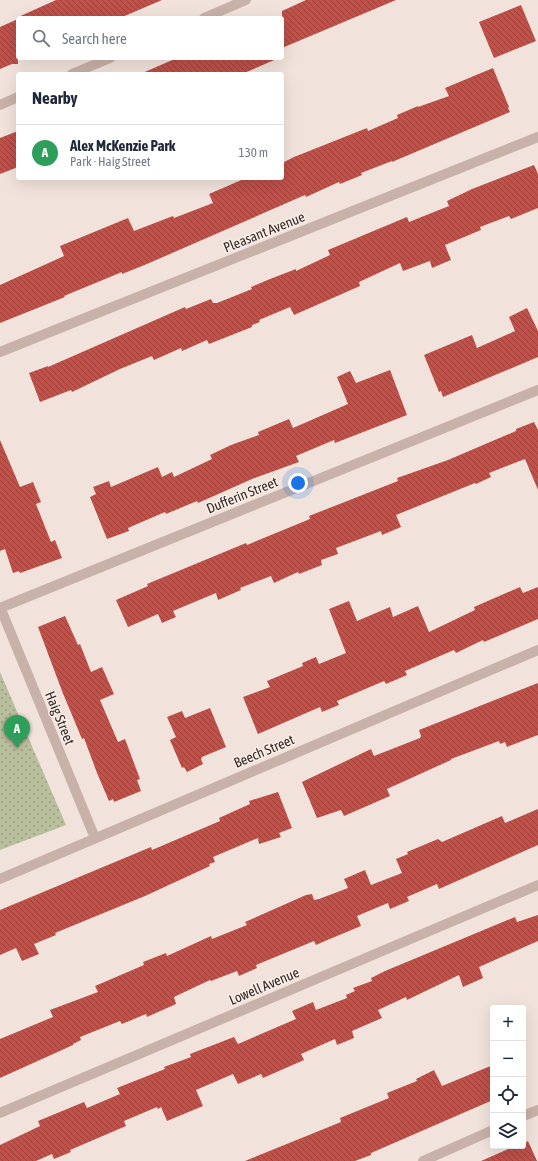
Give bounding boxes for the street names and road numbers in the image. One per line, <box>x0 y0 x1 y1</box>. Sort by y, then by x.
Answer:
street label: Pleasant Avenue <box>221 208 307 256</box>
street label: Dufferin Street <box>204 473 280 517</box>
street label: Haig Street <box>42 689 78 747</box>
street label: Beech Street <box>232 731 296 771</box>
street label: Lowell Avenue <box>227 964 301 1008</box>

